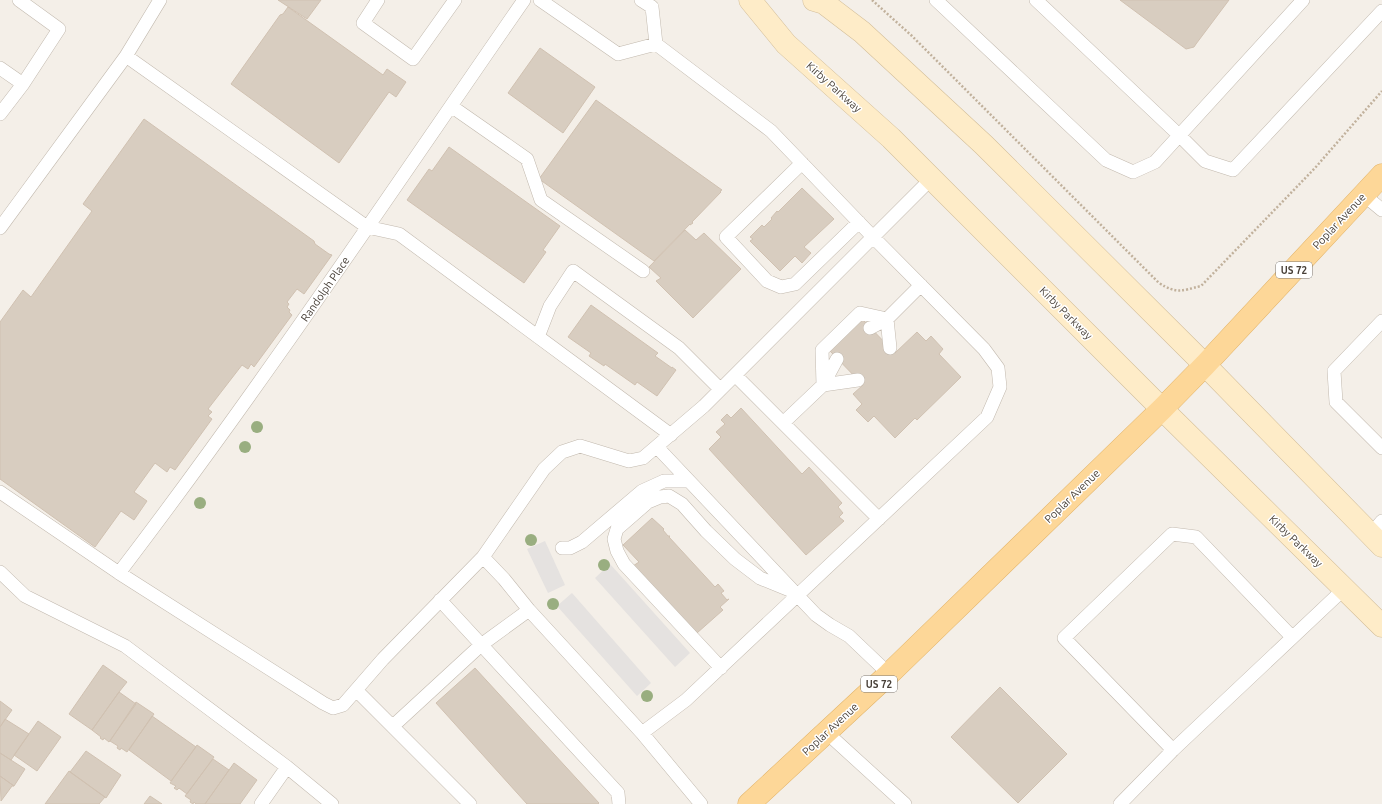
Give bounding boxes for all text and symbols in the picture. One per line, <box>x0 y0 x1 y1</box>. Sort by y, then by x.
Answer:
street label: Kirby Parkway <box>804 59 864 115</box>
street label: Poplar Avenue <box>1310 191 1368 251</box>
street label: Randolph Place <box>298 254 352 324</box>
road number: US 72 <box>1276 262 1312 278</box>
street label: Kirby Parkway <box>1037 284 1095 342</box>
street label: Poplar Avenue <box>1042 467 1102 525</box>
street label: Kirby Parkway <box>1267 513 1326 570</box>
road number: US 72 <box>861 676 897 692</box>
street label: Poplar Avenue <box>800 700 860 758</box>

